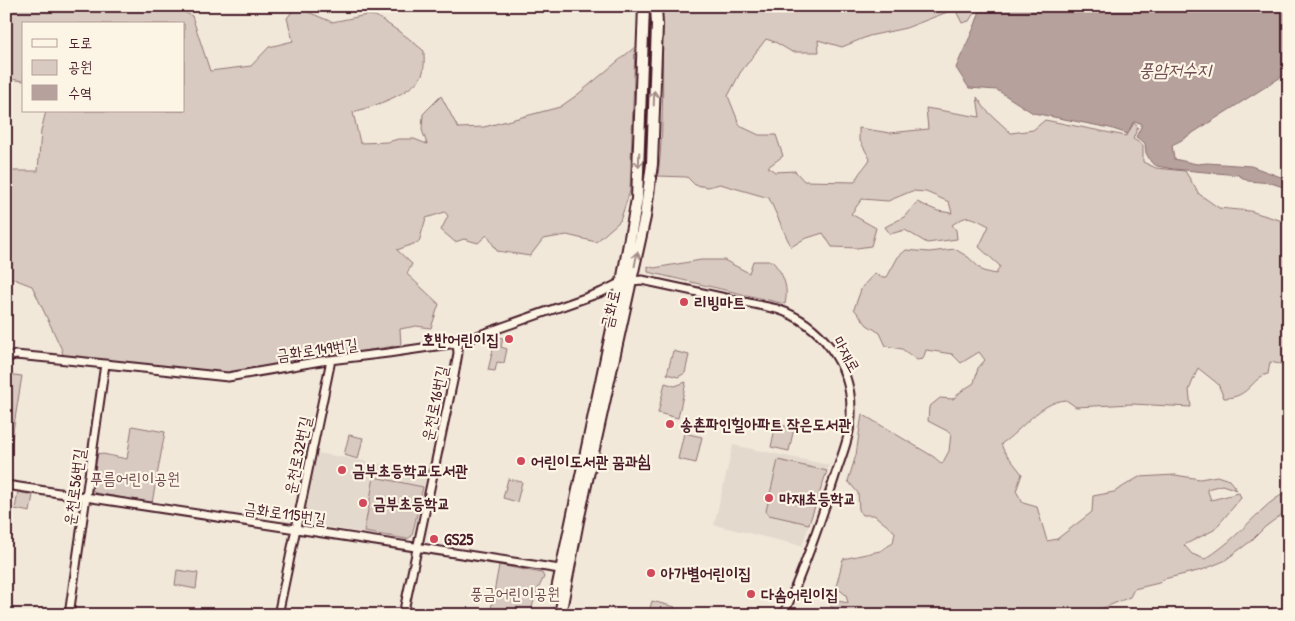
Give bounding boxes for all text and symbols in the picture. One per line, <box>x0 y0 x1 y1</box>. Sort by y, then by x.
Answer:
legend <box>22 22 185 112</box>
text: 도로 <box>68 32 92 53</box>
text: 공원 <box>68 56 92 77</box>
water label: 풍암저수지 <box>1139 57 1214 82</box>
text: 수역 <box>68 82 92 103</box>
one-way arrow <box>649 90 659 106</box>
one-way arrow <box>635 152 644 168</box>
one-way arrow <box>632 252 642 268</box>
street label: 금화로 <box>595 288 625 330</box>
place label: 리빙마트 <box>694 291 746 313</box>
marker: 리빙마트 <box>678 296 690 308</box>
place label: 호반어린이집 <box>422 328 499 350</box>
street label: 금화로149번길 <box>275 332 359 366</box>
street label: 마재로 <box>828 332 866 376</box>
marker: 호반어린이집 <box>503 333 515 345</box>
street label: 운천로16번길 <box>415 363 453 443</box>
place label: 송촌파인힐아파트 작은도서관 <box>680 413 851 435</box>
street label: 운천로32번길 <box>278 414 316 496</box>
marker: 송촌파인힐아파트 작은도서관 <box>664 418 676 430</box>
street label: 운천로56번길 <box>58 447 90 527</box>
place label: 어린이도서관 꿈과쉼 <box>531 450 651 472</box>
marker: 어린이도서관 꿈과쉼 <box>515 455 527 467</box>
place label: 금부초등학교도서관 <box>352 459 468 481</box>
marker: 금부초등학교도서관 <box>336 464 348 476</box>
park label: 푸름어린이공원 <box>90 467 180 489</box>
place label: 마재초등학교 <box>779 487 856 509</box>
place label: 금부초등학교 <box>373 492 450 514</box>
marker: 마재초등학교 <box>763 492 775 504</box>
street label: 금화로115번길 <box>242 496 328 530</box>
marker: 금부초등학교 <box>357 497 369 509</box>
place label: GS25 <box>444 528 474 550</box>
marker: GS25 <box>428 533 440 545</box>
place label: 아가별어린이집 <box>660 562 751 584</box>
marker: 아가별어린이집 <box>645 567 657 579</box>
park label: 풍금어린이공원 <box>470 582 560 604</box>
place label: 다솜어린이집 <box>761 583 838 605</box>
marker: 다솜어린이집 <box>745 588 757 600</box>

